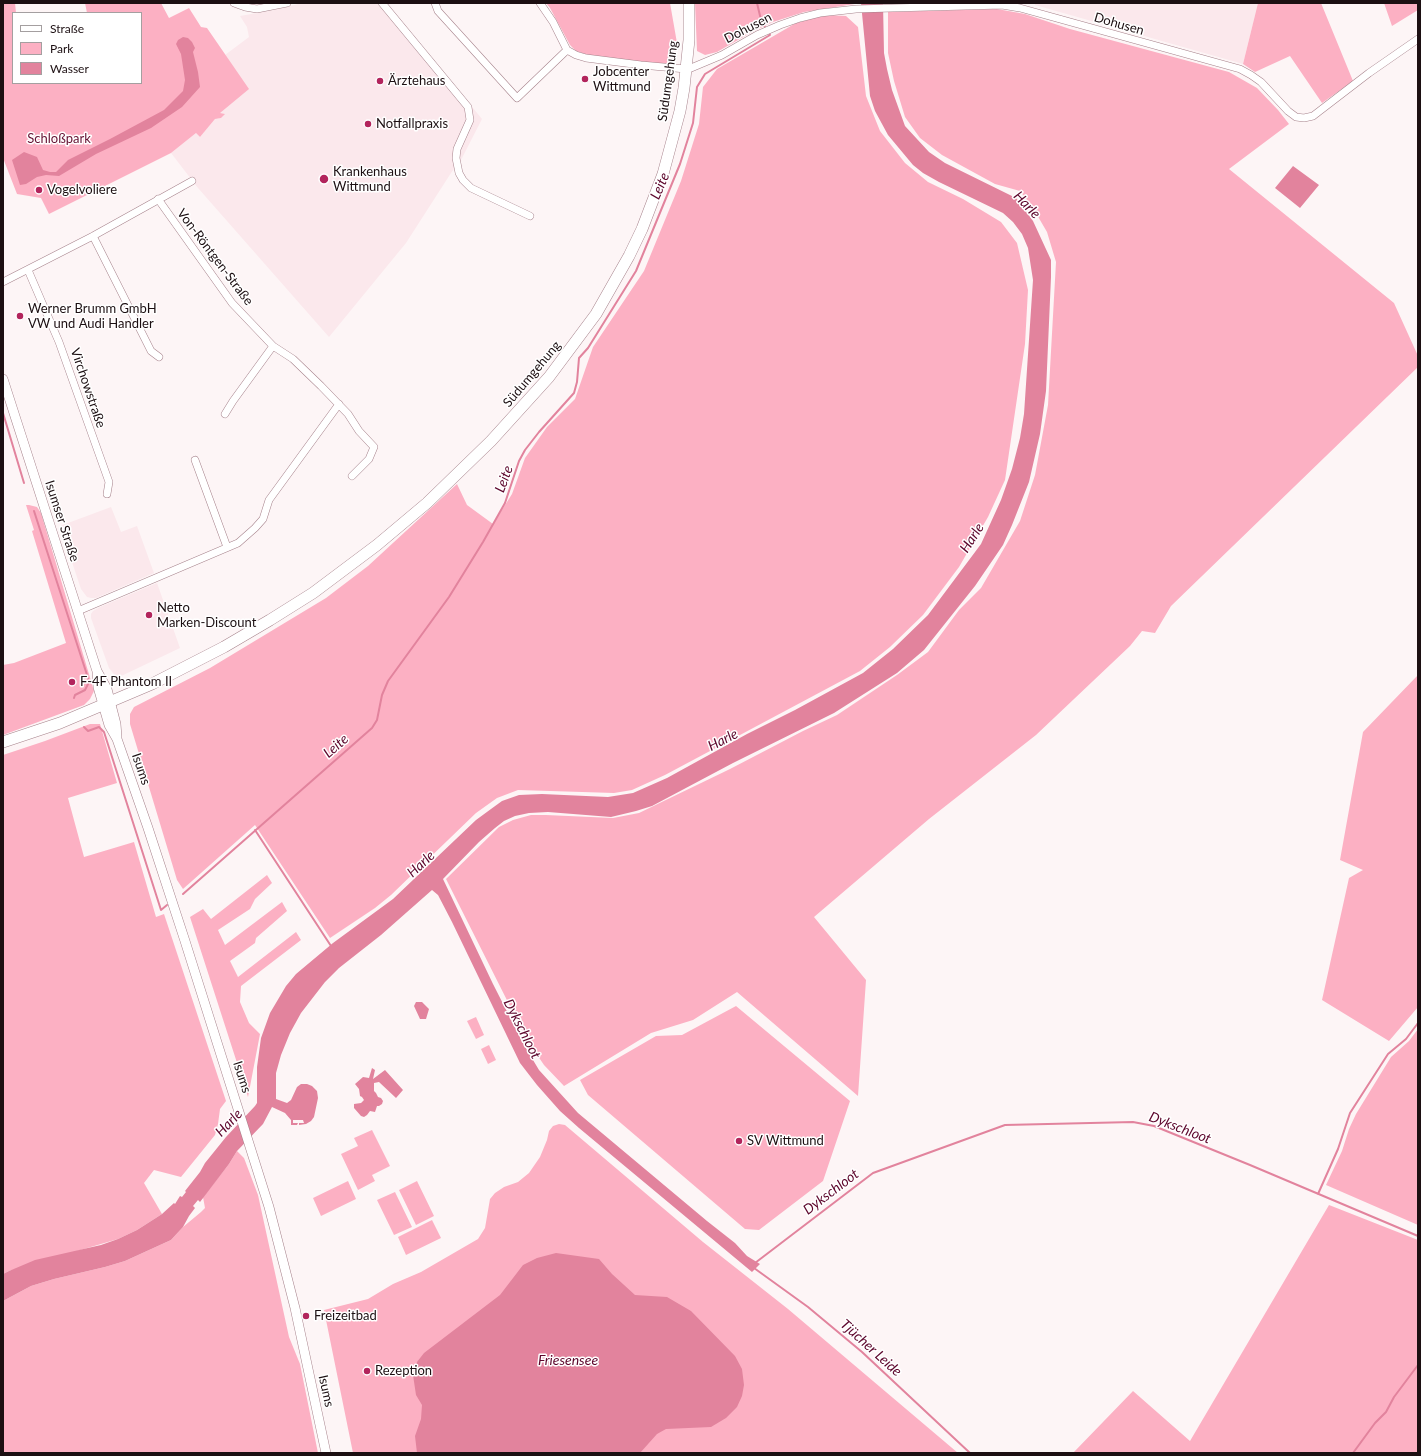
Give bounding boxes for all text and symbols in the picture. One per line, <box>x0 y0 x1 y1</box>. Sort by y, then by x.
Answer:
street label: Dohusen <box>722 9 774 47</box>
street label: Dohusen <box>1092 9 1146 39</box>
legend <box>12 12 142 84</box>
text: Straße <box>50 21 84 36</box>
street label: Südumgehung <box>655 40 681 122</box>
text: Park <box>50 41 73 56</box>
text: Wasser <box>50 61 89 76</box>
place label: Jobcenter Wittmund <box>593 64 651 95</box>
place label: Ärztehaus <box>388 73 445 89</box>
marker: Jobcenter Wittmund <box>580 74 590 84</box>
marker: Ärztehaus <box>375 76 385 86</box>
place label: Notfallpraxis <box>376 116 448 132</box>
marker: Notfallpraxis <box>363 119 373 129</box>
park label: Schloßpark <box>27 131 91 147</box>
place label: Krankenhaus Wittmund <box>333 164 407 195</box>
water label: Leite <box>647 170 673 202</box>
marker: Krankenhaus Wittmund <box>318 173 330 185</box>
place label: Vogelvoliere <box>47 182 117 198</box>
marker: Vogelvoliere <box>34 185 44 195</box>
water label: Harle <box>1010 188 1044 222</box>
street label: Von-Röntgen-Straße <box>174 206 256 308</box>
place label: Werner Brumm GmbH VW und Audi Handler <box>28 301 157 332</box>
marker: Werner Brumm GmbH VW und Audi Handler <box>15 311 25 321</box>
street label: Südumgehung <box>500 338 564 410</box>
street label: Virchowstraße <box>67 346 109 430</box>
water label: Leite <box>491 463 517 495</box>
street label: Isumser Straße <box>42 478 82 564</box>
water label: Harle <box>956 520 988 556</box>
place label: Netto Marken-Discount <box>157 600 256 631</box>
marker: Netto Marken-Discount <box>144 610 154 620</box>
place label: F-4F Phantom II <box>80 674 172 690</box>
marker: F-4F Phantom II <box>67 677 77 687</box>
water label: Harle <box>705 725 741 755</box>
water label: Leite <box>320 731 352 761</box>
street label: Isums <box>128 751 154 787</box>
water label: Harle <box>404 847 438 881</box>
water label: Dykschloot <box>500 996 544 1062</box>
street label: Isums <box>230 1059 254 1095</box>
water label: Harle <box>212 1106 246 1140</box>
water label: Dykschloot <box>1147 1108 1213 1148</box>
place label: SV Wittmund <box>747 1133 824 1149</box>
marker: SV Wittmund <box>734 1136 744 1146</box>
water label: Dykschloot <box>800 1166 862 1218</box>
place label: Freizeitbad <box>314 1308 377 1324</box>
marker: Freizeitbad <box>301 1311 311 1321</box>
water label: Tjücher Leide <box>837 1316 905 1380</box>
water label: Friesensee <box>538 1352 598 1368</box>
place label: Rezeption <box>375 1363 432 1379</box>
marker: Rezeption <box>362 1366 372 1376</box>
street label: Isums <box>315 1373 337 1409</box>

